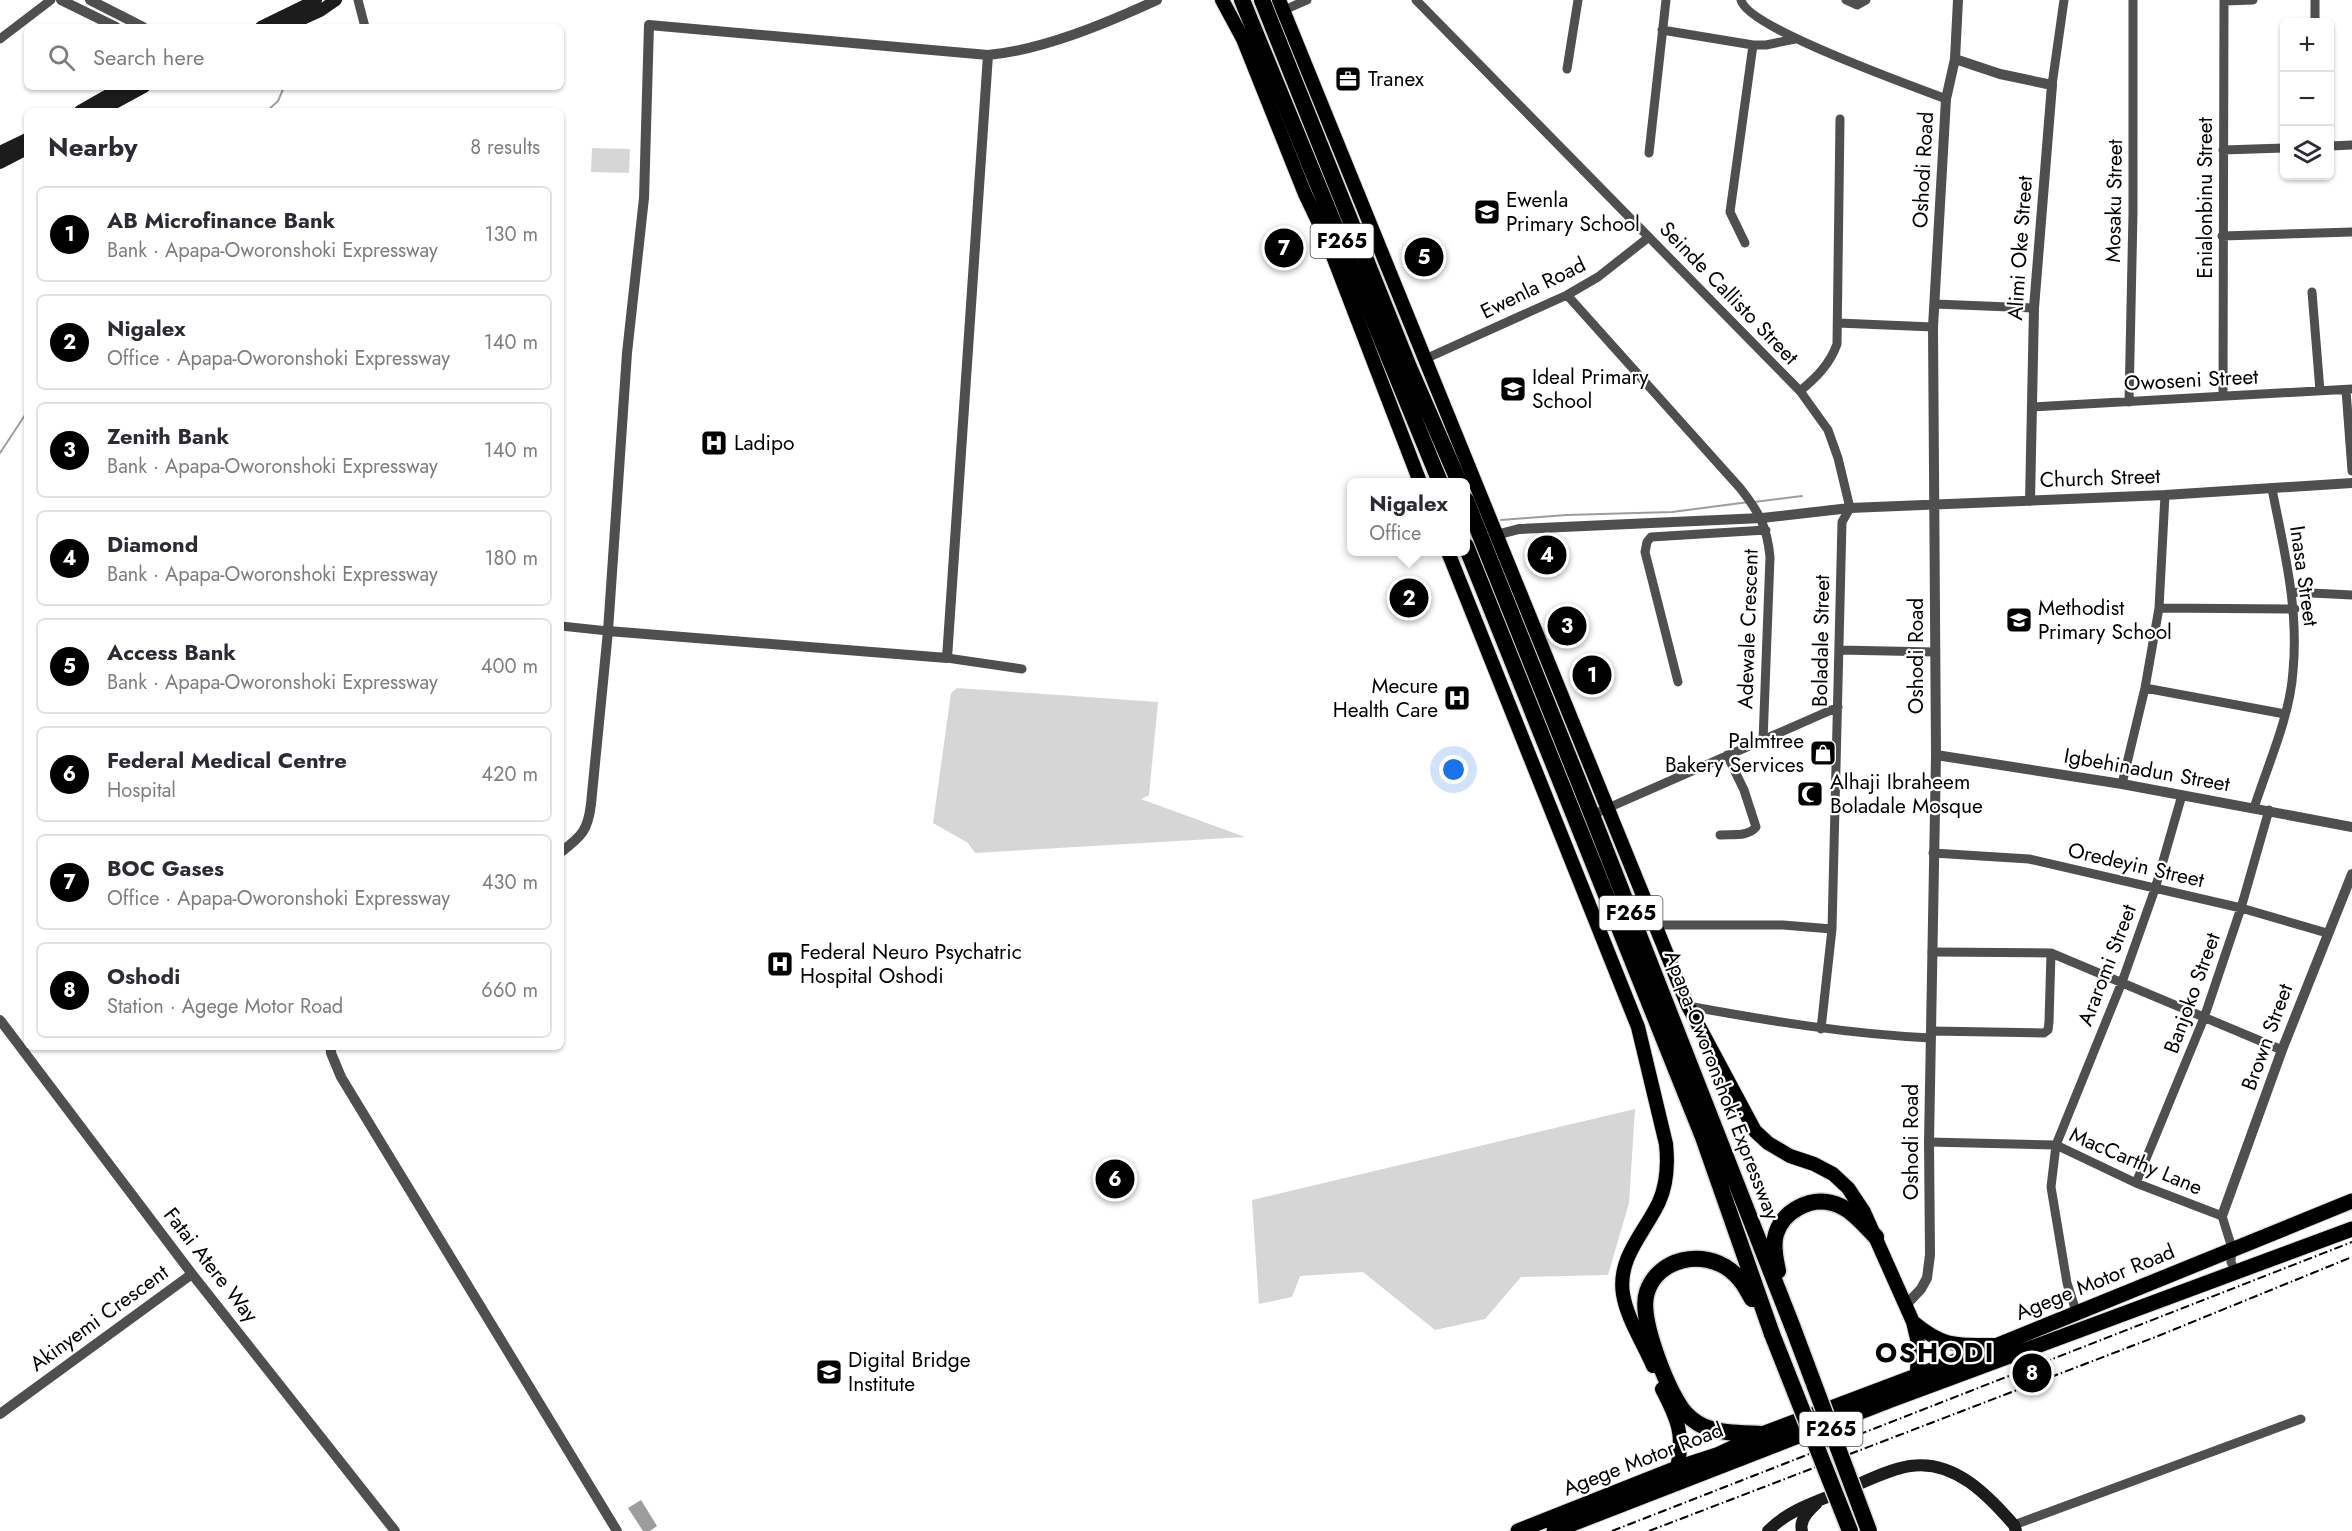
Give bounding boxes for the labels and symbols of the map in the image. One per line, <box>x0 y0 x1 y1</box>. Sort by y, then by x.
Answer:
office icon: Tranex <box>1333 64 1363 94</box>
place label: Tranex <box>1368 64 1424 94</box>
street label: Oshodi Road <box>1905 111 1941 229</box>
street label: Enialonbinu Street <box>2190 117 2220 279</box>
street label: Mosaku Street <box>2098 139 2130 263</box>
street label: Alimi Oke Street <box>2000 175 2040 321</box>
place label: Ewenla Primary School <box>1506 185 1640 239</box>
school or university icon: Ewenla Primary School <box>1472 197 1502 227</box>
street label: Seinde Callisto Street <box>1653 215 1805 371</box>
road number: F265 <box>1310 224 1374 258</box>
pin: 7 <box>1264 226 1304 270</box>
pin: 5 <box>1404 234 1444 280</box>
street label: Ewenla Road <box>1475 250 1591 326</box>
place label: Ideal Primary School <box>1532 362 1649 416</box>
street label: Owoseni Street <box>2123 362 2259 398</box>
school or university icon: Ideal Primary School <box>1498 374 1528 404</box>
hospital icon: Ladipo <box>699 428 729 458</box>
place label: Ladipo <box>734 428 794 458</box>
street label: Church Street <box>2039 461 2161 495</box>
street label: Inasa Street <box>2282 524 2326 628</box>
pin: 4 <box>1528 532 1566 578</box>
street label: Adewale Crescent <box>1730 548 1766 710</box>
street label: Boladale Street <box>1805 575 1837 707</box>
pin: 2 <box>1390 576 1428 620</box>
place label: Methodist Primary School <box>2038 593 2172 647</box>
street label: Oshodi Road <box>1901 598 1931 714</box>
pin: 3 <box>1548 604 1586 648</box>
school or university icon: Methodist Primary School <box>2004 605 2034 635</box>
pin: 1 <box>1572 652 1612 698</box>
place label: Mecure Health Care <box>1333 671 1438 725</box>
hospital icon: Mecure Health Care <box>1442 683 1472 713</box>
place label: Palmtree Bakery Services <box>1665 726 1804 780</box>
shop icon: Palmtree Bakery Services <box>1808 738 1838 768</box>
street label: Igbehinadun Street <box>2062 741 2232 799</box>
your location <box>1439 755 1468 784</box>
place label: Alhaji Ibraheem Boladale Mosque <box>1830 767 1983 821</box>
mosque icon: Alhaji Ibraheem Boladale Mosque <box>1795 779 1825 809</box>
street label: Oredeyin Street <box>2065 835 2207 895</box>
road number: F265 <box>1600 896 1662 930</box>
street label: Araromi Street <box>2070 900 2144 1030</box>
street label: Banjoko Street <box>2156 929 2228 1057</box>
place label: Federal Neuro Psychatric Hospital Oshodi <box>800 937 1022 991</box>
street label: Apapa-Oworonshoki Expressway <box>1657 946 1788 1225</box>
hospital icon: Federal Neuro Psychatric Hospital Oshodi <box>765 949 795 979</box>
street label: Brown Street <box>2234 979 2300 1095</box>
street label: Oshodi Road <box>1896 1084 1926 1200</box>
street label: MacCarthy Lane <box>2065 1120 2207 1203</box>
pin: 6 <box>1096 1156 1134 1202</box>
street label: Fatai Atere Way <box>157 1201 266 1329</box>
street label: Agege Motor Road <box>2011 1236 2179 1328</box>
street label: Akinyemi Crescent <box>24 1257 174 1379</box>
district label: OSHODI <box>1875 1333 1995 1372</box>
place label: Digital Bridge Institute <box>848 1345 971 1399</box>
pin: 8 <box>2012 1350 2052 1396</box>
school or university icon: Digital Bridge Institute <box>814 1357 844 1387</box>
road number: F265 <box>1800 1412 1862 1446</box>
street label: Agege Motor Road <box>1558 1415 1728 1503</box>

